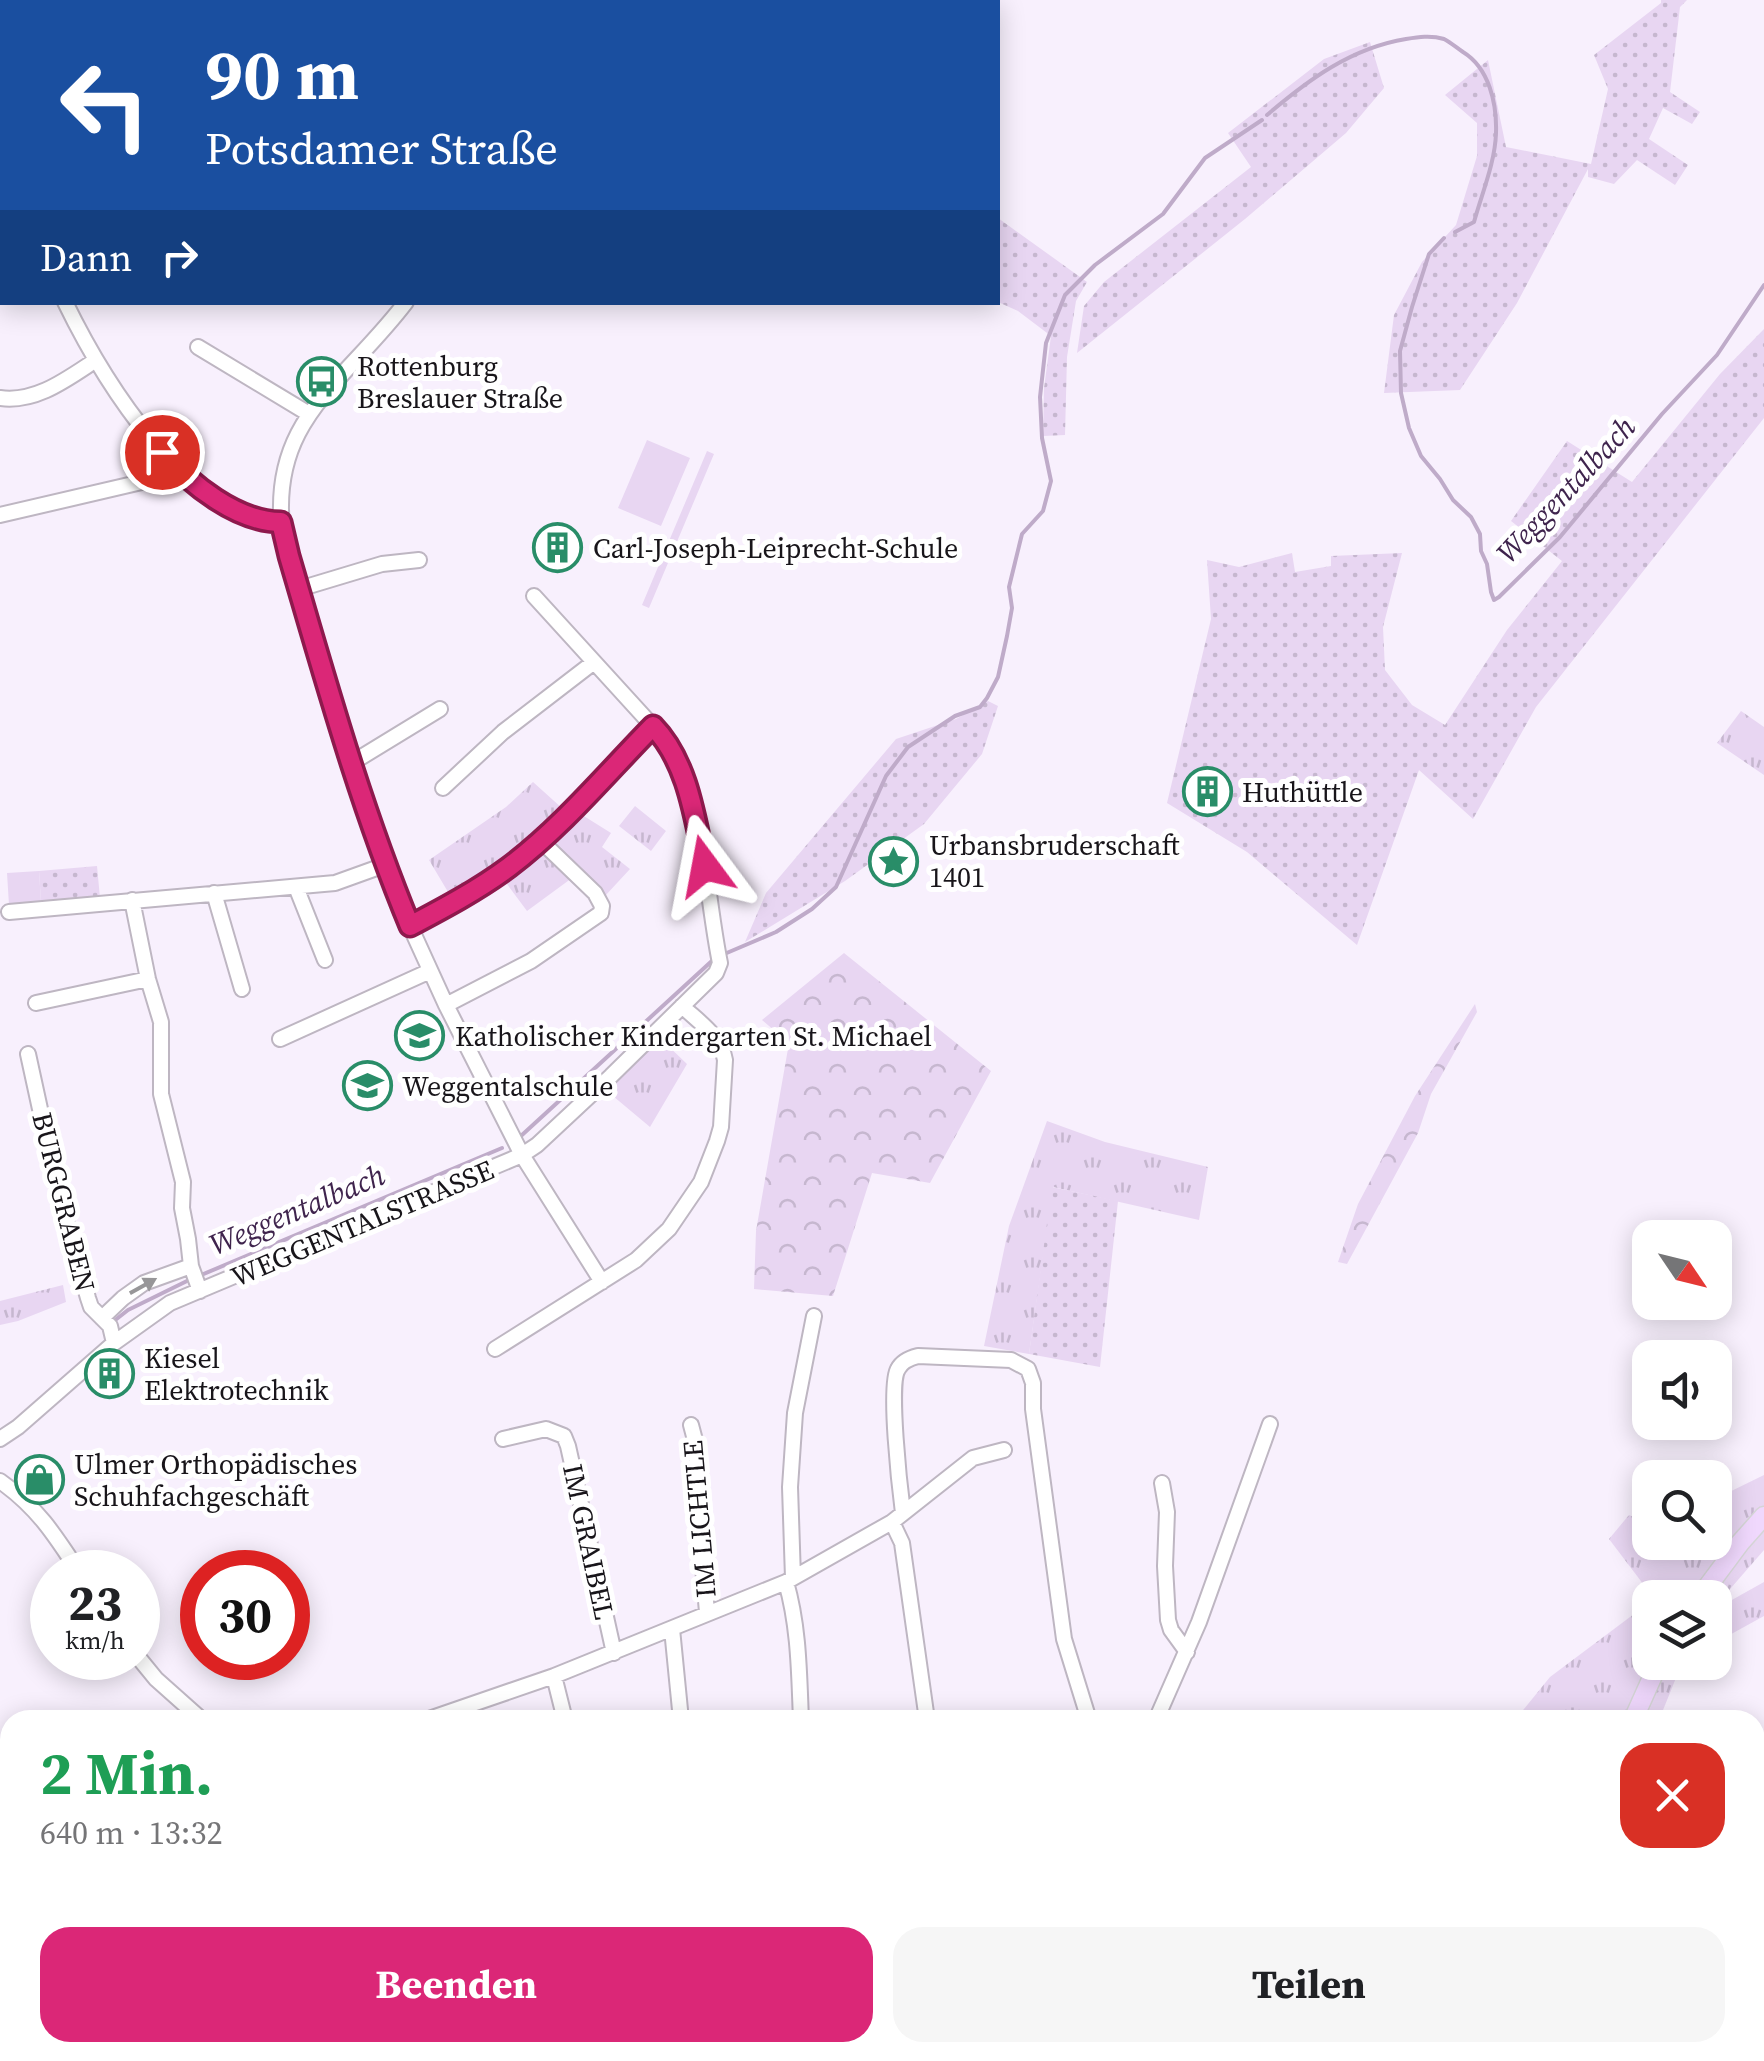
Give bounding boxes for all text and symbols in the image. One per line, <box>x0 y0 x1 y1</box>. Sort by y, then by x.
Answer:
text: 90 m <box>205 26 359 122</box>
icon: left <box>40 40 170 170</box>
text: Potsdamer Straße <box>205 117 558 179</box>
icon: right <box>152 230 207 285</box>
text: Dann <box>40 232 132 284</box>
place label: Rottenburg Breslauer Straße <box>357 347 563 417</box>
bus stop icon: Rottenburg Breslauer Straße <box>296 356 348 408</box>
water label: Weggentalbach <box>1487 407 1644 572</box>
pin <box>120 410 205 495</box>
icon: arrive <box>135 425 190 480</box>
building icon: Carl-Joseph-Leiprecht-Schule <box>532 522 584 574</box>
place label: Carl-Joseph-Leiprecht-Schule <box>593 529 958 567</box>
building icon: Huthüttle <box>1181 766 1233 818</box>
place label: Huthüttle <box>1242 773 1363 811</box>
position arrow <box>653 814 757 918</box>
place label: Urbansbruderschaft 1401 <box>929 826 1180 896</box>
place icon: Urbansbruderschaft 1401 <box>868 835 920 887</box>
school or university icon: Katholischer Kindergarten St. Michael <box>394 1010 446 1062</box>
place label: Katholischer Kindergarten St. Michael <box>455 1017 932 1055</box>
school or university icon: Weggentalschule <box>341 1060 393 1112</box>
place label: Weggentalschule <box>402 1067 614 1105</box>
street label: BURGGRABEN <box>23 1108 105 1296</box>
street label: WEGGENTALSTRASSE <box>225 1150 499 1296</box>
water label: Weggentalbach <box>203 1154 391 1265</box>
north arrow <box>1632 1220 1732 1320</box>
map controls <box>1632 1220 1732 1680</box>
one-way arrow <box>129 1278 157 1296</box>
place label: Kiesel Elektrotechnik <box>144 1339 329 1409</box>
button: sound <box>1632 1340 1732 1440</box>
building icon: Kiesel Elektrotechnik <box>83 1348 135 1400</box>
street label: IM LICHTLE <box>673 1439 725 1599</box>
place label: Ulmer Orthopädisches Schuhfachgeschäft <box>74 1445 357 1515</box>
shop icon: Ulmer Orthopädisches Schuhfachgeschäft <box>13 1454 65 1506</box>
street label: IM GRAIBEL <box>554 1460 624 1624</box>
button: search <box>1632 1460 1732 1560</box>
speed limit sign: 30 <box>180 1550 310 1680</box>
text: 23 <box>68 1568 122 1637</box>
button: layers <box>1632 1580 1732 1680</box>
text: km/h <box>65 1623 125 1657</box>
text: 2 Min. <box>40 1732 213 1814</box>
button: close <box>1620 1743 1725 1848</box>
text: 640 m · 13:32 <box>40 1811 222 1855</box>
button: Beenden <box>40 1927 873 2042</box>
button: Teilen <box>893 1927 1725 2042</box>

